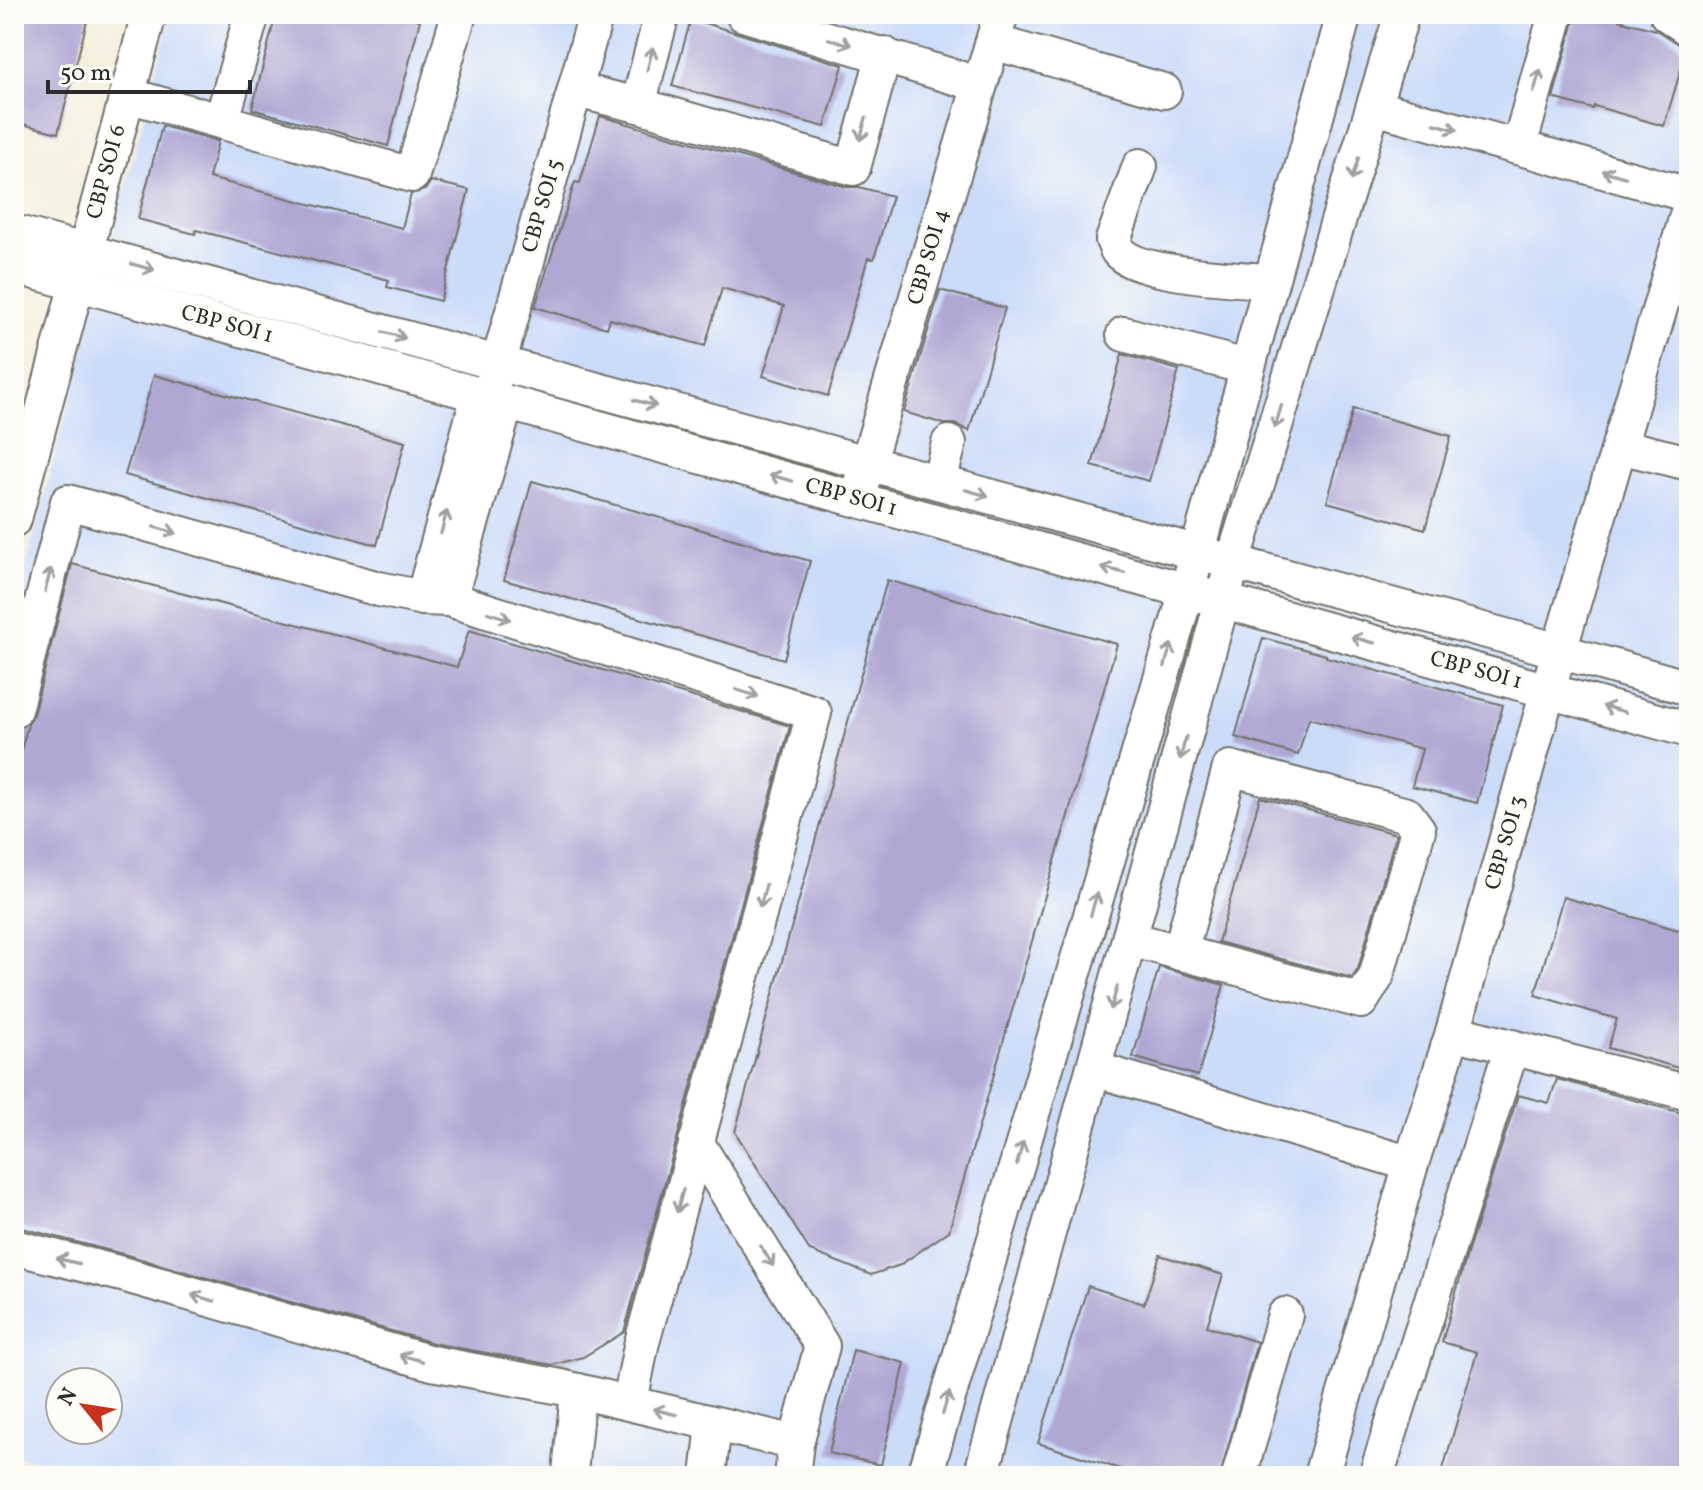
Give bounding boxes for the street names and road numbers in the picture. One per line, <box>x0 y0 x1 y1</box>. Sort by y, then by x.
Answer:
street label: CBP SOI 6 <box>79 121 135 223</box>
street label: CBP SOI 5 <box>515 155 571 257</box>
street label: CBP SOI 4 <box>900 205 958 309</box>
street label: CBP SOI 1 <box>177 298 277 352</box>
street label: CBP SOI 1 <box>801 471 901 525</box>
street label: CBP SOI 1 <box>1426 644 1526 698</box>
street label: CBP SOI 3 <box>1478 792 1534 894</box>

